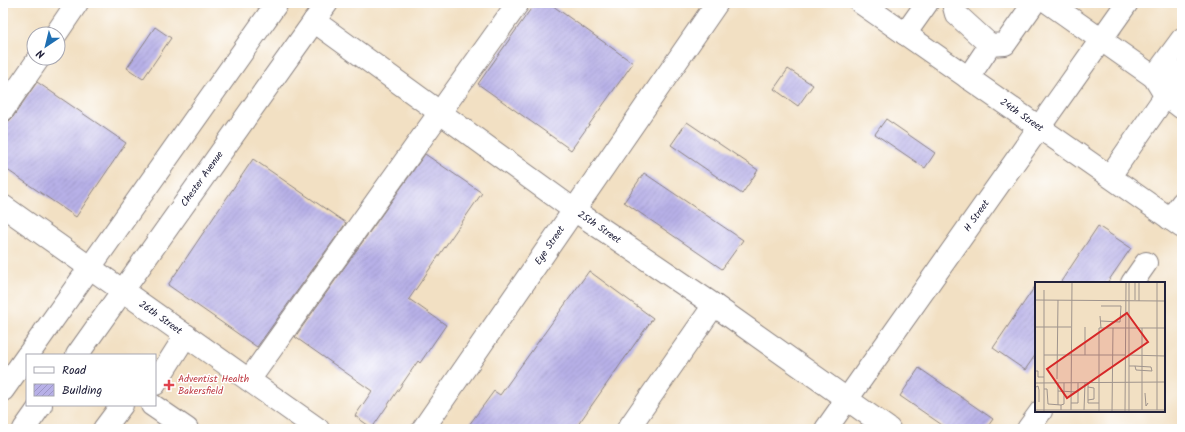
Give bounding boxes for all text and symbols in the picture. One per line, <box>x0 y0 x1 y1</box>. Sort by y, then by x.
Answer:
north arrow <box>26 26 66 66</box>
text: N <box>33 44 49 63</box>
street label: 24th Street <box>997 94 1047 136</box>
street label: Chester Avenue <box>177 147 228 210</box>
street label: H Street <box>960 196 994 235</box>
street label: 25th Street <box>574 207 625 248</box>
street label: Eye Street <box>530 223 569 268</box>
inset map <box>1035 282 1165 412</box>
street label: 26th Street <box>135 297 186 339</box>
legend <box>26 354 156 406</box>
text: Road <box>62 361 87 380</box>
place label: Adventist Health Bakersfield <box>178 371 249 399</box>
marker: Adventist Health Bakersfield <box>163 379 175 391</box>
text: Building <box>62 381 102 400</box>

